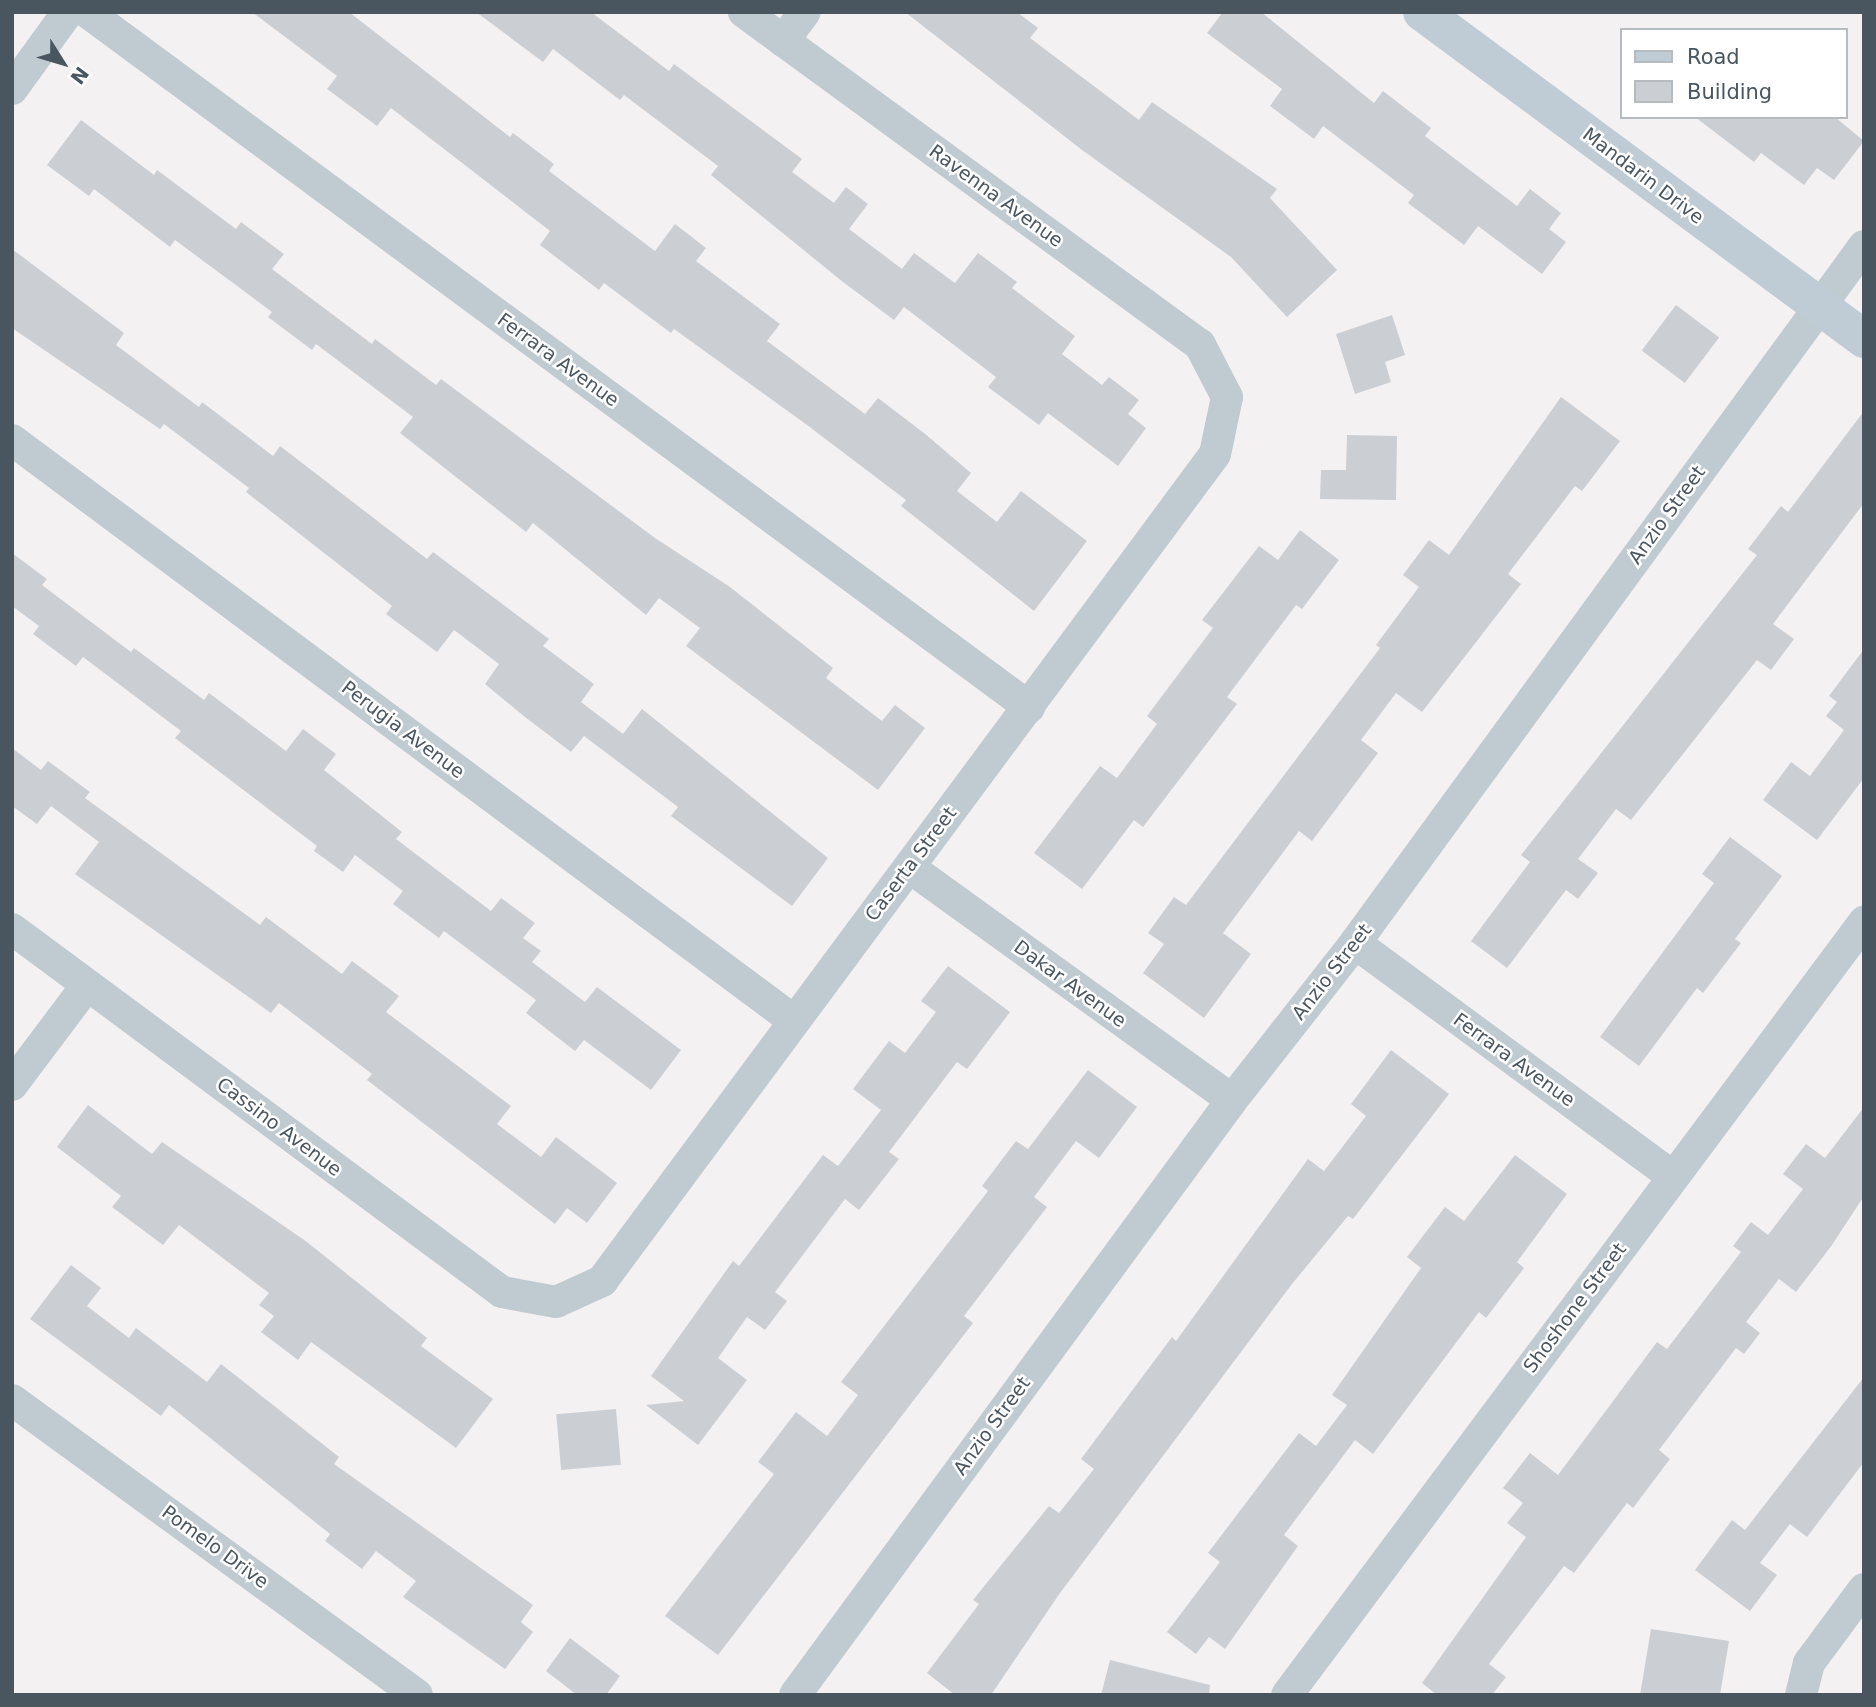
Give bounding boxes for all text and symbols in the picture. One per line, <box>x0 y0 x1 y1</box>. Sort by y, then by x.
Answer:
north arrow <box>28 28 98 98</box>
legend <box>1620 28 1848 119</box>
text: Road <box>1687 45 1740 69</box>
text: N <box>66 63 93 89</box>
text: Building <box>1687 80 1772 104</box>
street label: Mandarin Drive <box>1578 123 1708 229</box>
street label: Ravenna Avenue <box>925 140 1067 252</box>
street label: Ferrara Avenue <box>493 308 623 412</box>
street label: Anzio Street <box>1624 462 1710 568</box>
street label: Perugia Avenue <box>337 676 469 784</box>
street label: Caserta Street <box>861 802 961 926</box>
street label: Anzio Street <box>1287 919 1377 1025</box>
street label: Dakar Avenue <box>1009 936 1131 1032</box>
street label: Ferrara Avenue <box>1449 1008 1579 1112</box>
street label: Cassino Avenue <box>212 1073 346 1181</box>
street label: Shoshone Street <box>1519 1239 1631 1377</box>
street label: Anzio Street <box>949 1373 1035 1479</box>
street label: Pomelo Drive <box>157 1501 273 1593</box>

